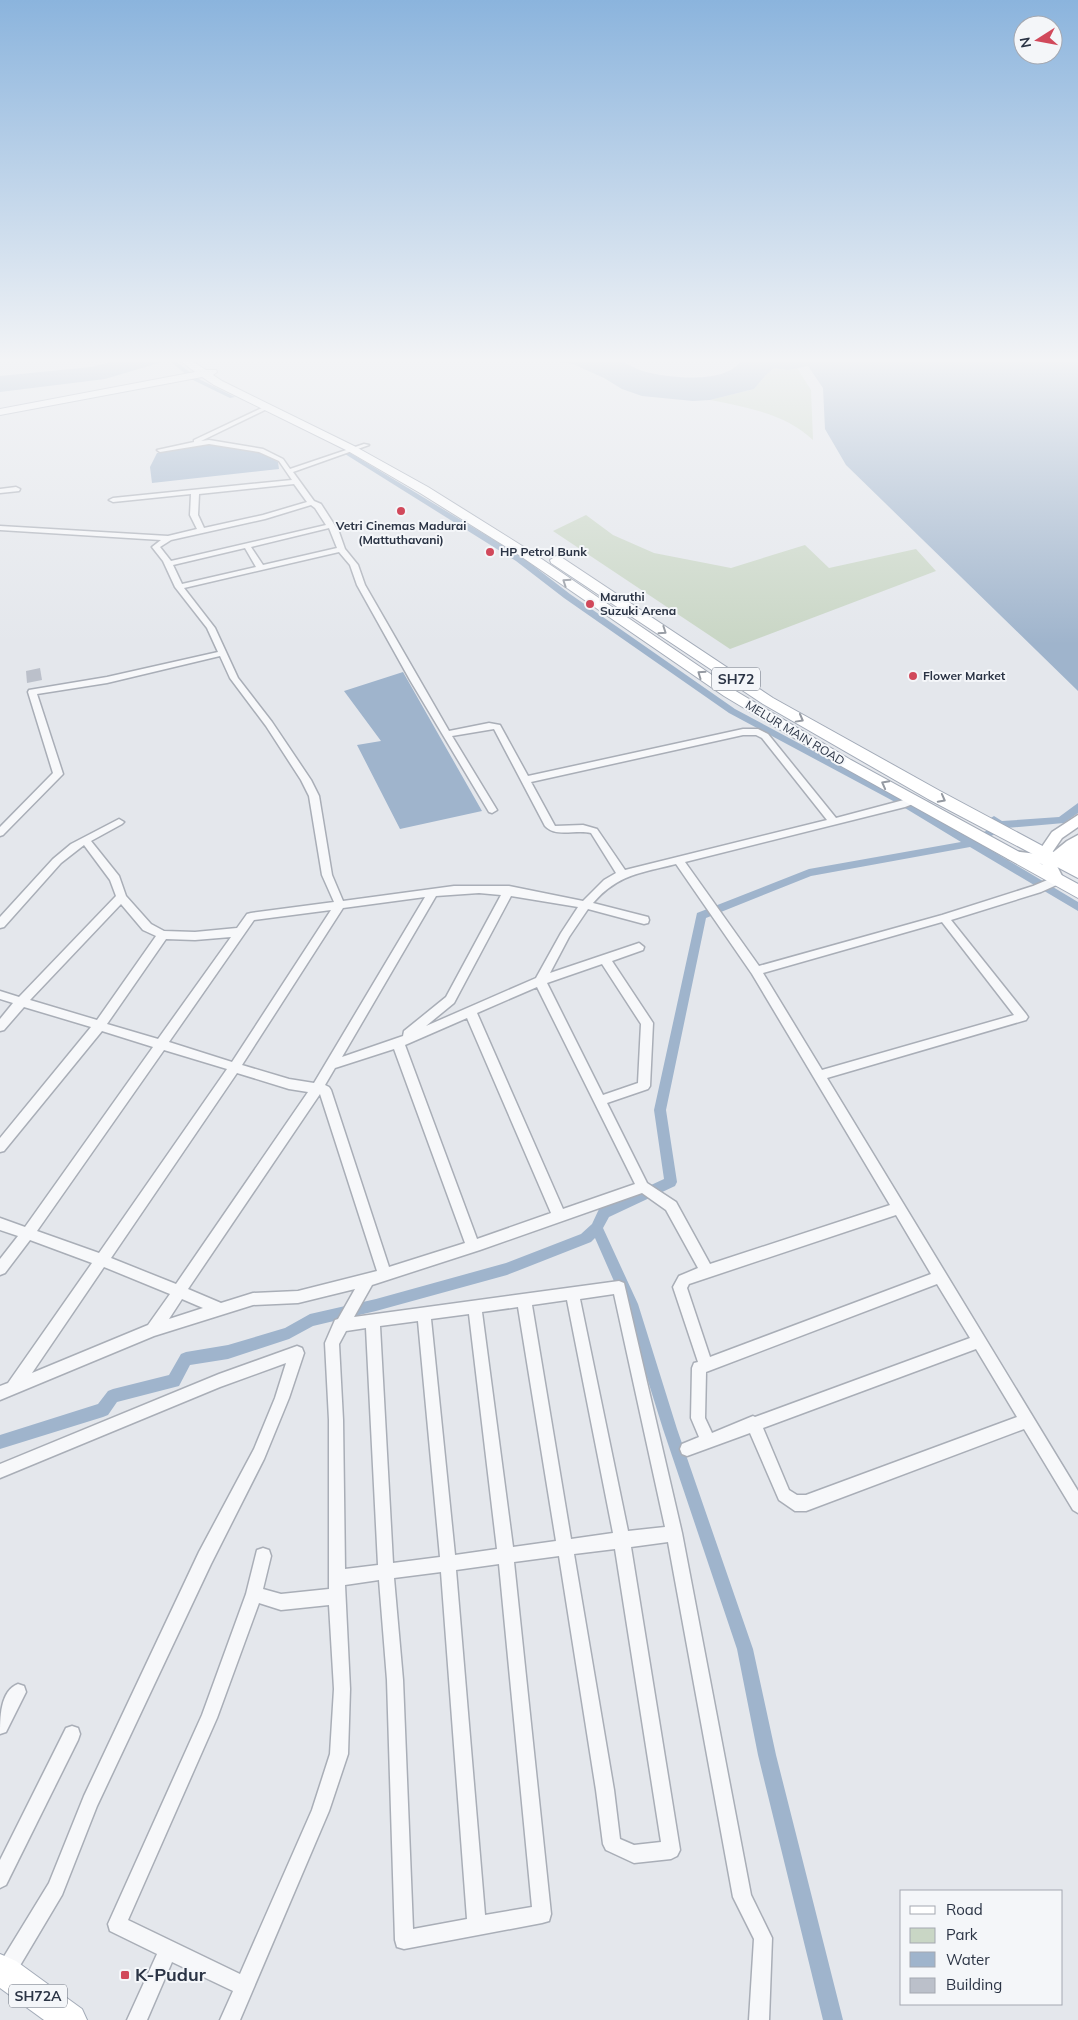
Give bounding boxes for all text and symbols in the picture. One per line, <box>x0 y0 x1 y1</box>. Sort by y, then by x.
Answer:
north arrow <box>1013 15 1063 65</box>
text: N <box>1015 36 1035 49</box>
marker: Vetri Cinemas Madurai (Mattuthavani) <box>395 505 407 517</box>
place label: Vetri Cinemas Madurai (Mattuthavani) <box>335 518 466 547</box>
place label: HP Petrol Bunk <box>500 544 587 559</box>
marker: HP Petrol Bunk <box>484 546 496 558</box>
one-way arrow <box>563 579 572 588</box>
place label: Maruthi Suzuki Arena <box>600 589 676 618</box>
marker: Maruthi Suzuki Arena <box>584 598 596 610</box>
one-way arrow <box>658 625 667 634</box>
road number: SH72 <box>712 668 760 691</box>
place label: Flower Market <box>923 668 1006 683</box>
marker: Flower Market <box>907 670 919 682</box>
one-way arrow <box>697 671 706 680</box>
street label: MELUR MAIN ROAD <box>743 697 848 768</box>
one-way arrow <box>795 712 804 722</box>
one-way arrow <box>881 780 890 790</box>
one-way arrow <box>936 792 945 802</box>
legend <box>900 1890 1063 2005</box>
text: Road <box>946 1900 983 1919</box>
text: Park <box>946 1925 978 1944</box>
text: Water <box>946 1950 990 1969</box>
place label: K-Pudur <box>135 1963 207 1986</box>
marker: K-Pudur <box>119 1969 131 1981</box>
text: Building <box>946 1975 1002 1994</box>
road number: SH72A <box>9 1984 67 2008</box>

